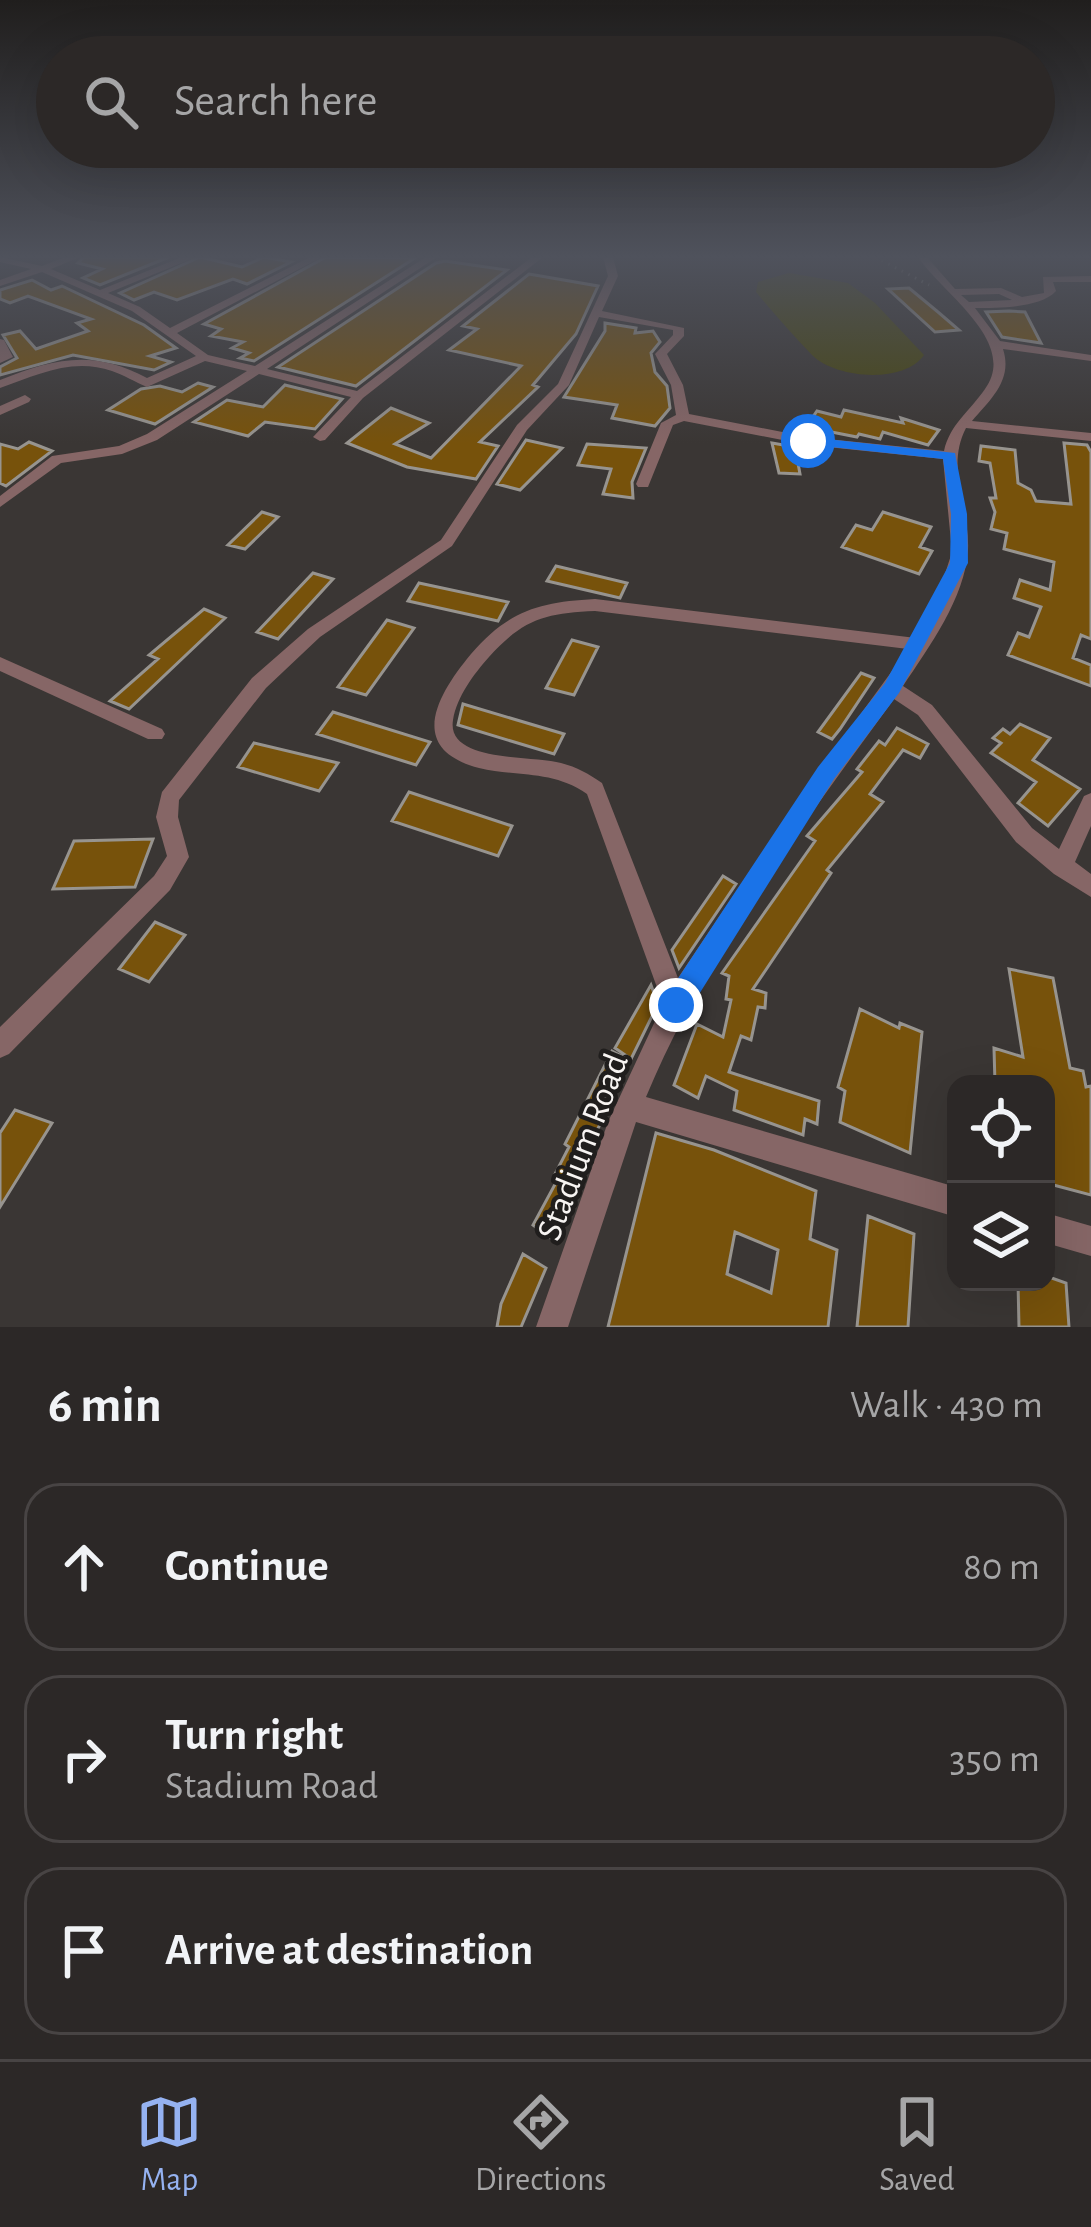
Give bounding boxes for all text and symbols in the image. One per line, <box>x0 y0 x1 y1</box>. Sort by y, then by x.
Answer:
search box <box>36 36 1055 168</box>
icon: search <box>78 69 144 135</box>
text: Search here <box>174 79 377 124</box>
route start <box>781 414 835 468</box>
route end <box>649 978 703 1032</box>
street label: Stadium Road <box>531 1049 635 1245</box>
map controls <box>947 1075 1055 1291</box>
button: locate <box>947 1075 1055 1183</box>
button: layers <box>947 1183 1055 1291</box>
text: 6 min <box>48 1380 162 1431</box>
text: Walk · 430 m <box>850 1386 1043 1425</box>
icon: ahead <box>51 1534 117 1600</box>
text: Continue <box>165 1544 329 1589</box>
text: 80 m <box>963 1548 1040 1587</box>
text: Turn right <box>165 1713 343 1758</box>
icon: right <box>51 1726 117 1792</box>
text: 350 m <box>949 1740 1040 1779</box>
text: Stadium Road <box>165 1767 378 1806</box>
icon: arrive <box>51 1918 117 1984</box>
text: Arrive at destination <box>165 1928 533 1973</box>
tab: Map <box>136 2089 202 2201</box>
tab: Directions <box>475 2089 606 2201</box>
tab: Saved <box>879 2089 955 2201</box>

